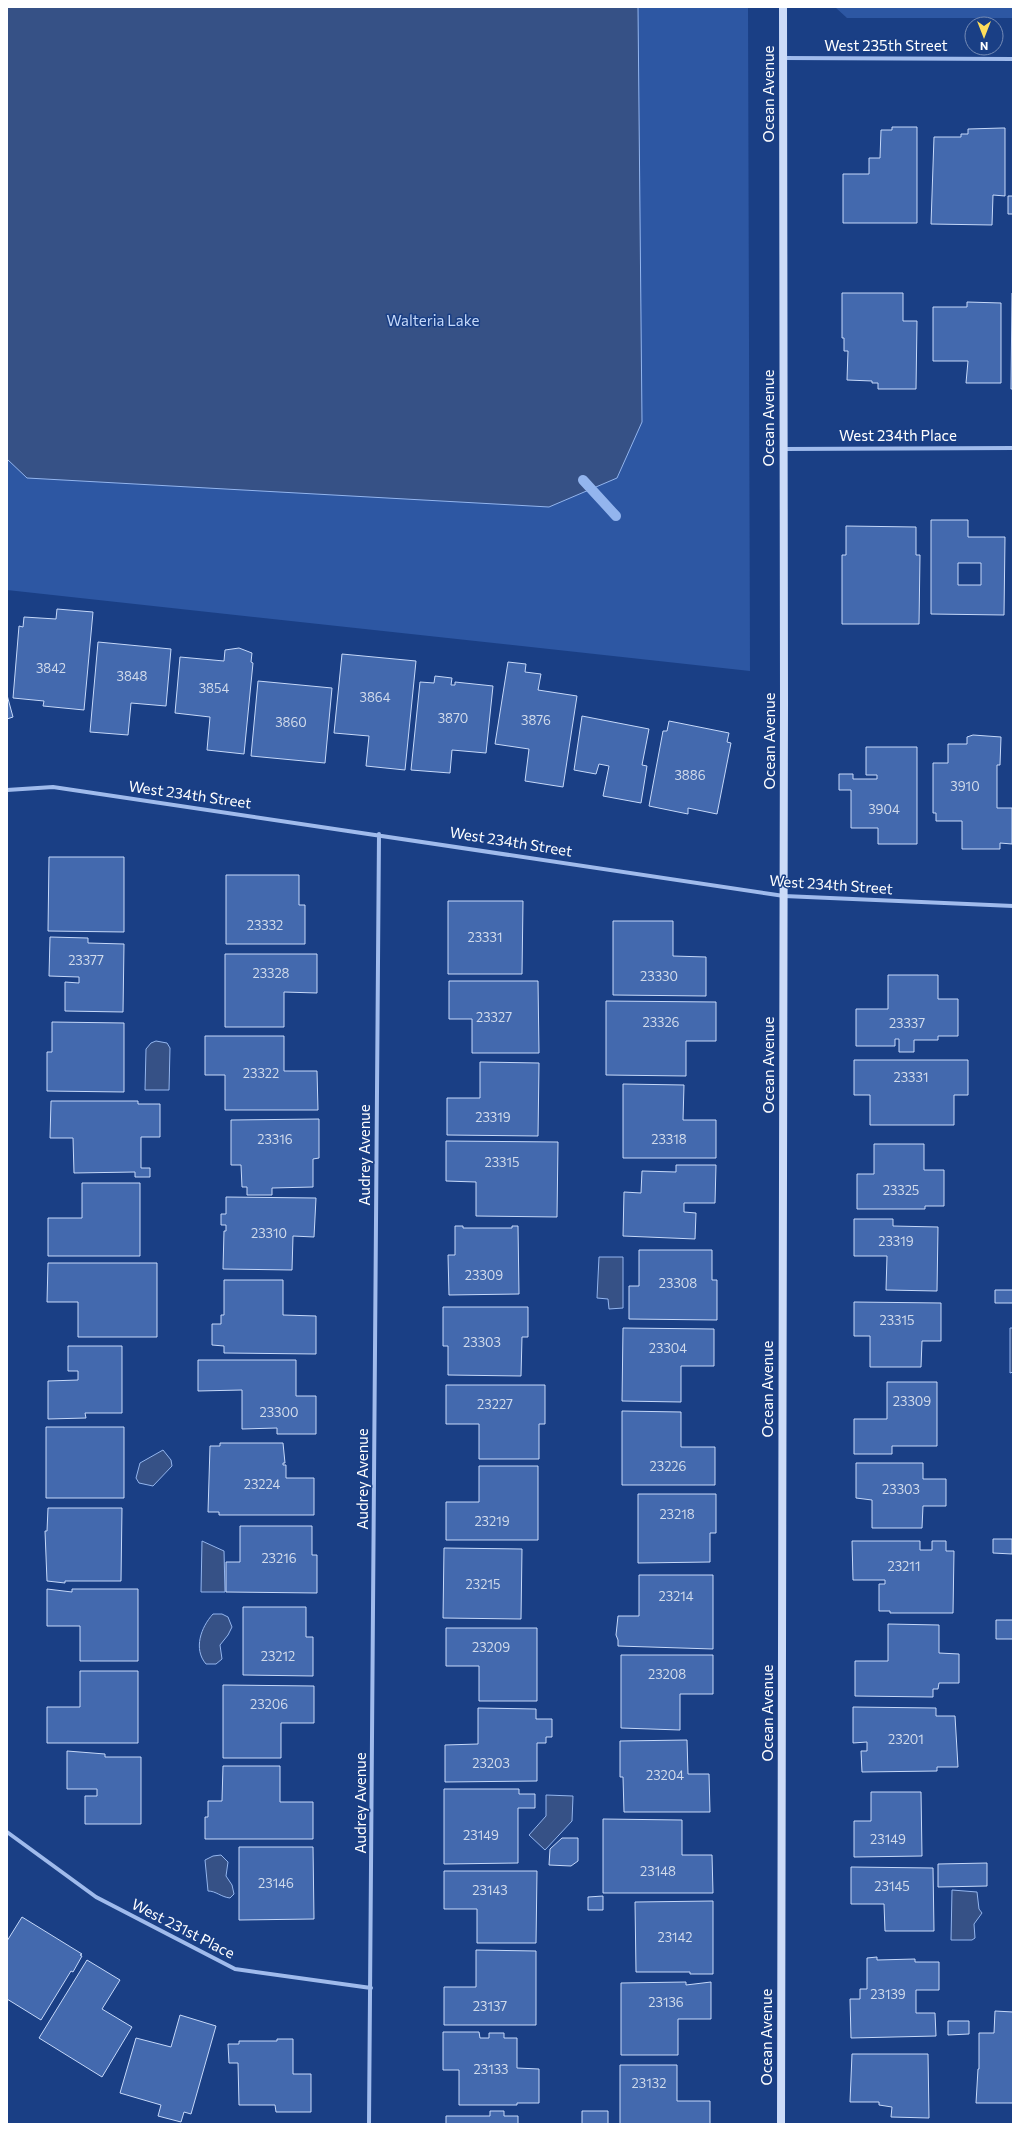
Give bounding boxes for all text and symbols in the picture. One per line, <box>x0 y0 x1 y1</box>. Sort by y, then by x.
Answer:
north arrow <box>964 16 1004 56</box>
street label: West 235th Street <box>824 36 948 54</box>
text: N <box>980 40 988 53</box>
street label: Ocean Avenue <box>759 45 777 142</box>
park label: Walteria Lake <box>387 311 479 329</box>
street label: Ocean Avenue <box>759 369 777 466</box>
street label: West 234th Place <box>839 426 957 444</box>
house number: 3842 <box>36 660 66 676</box>
house number: 3848 <box>117 668 148 684</box>
house number: 3854 <box>199 680 229 696</box>
house number: 3864 <box>360 689 391 705</box>
street label: Ocean Avenue <box>760 692 778 789</box>
house number: 3870 <box>438 710 468 726</box>
house number: 3876 <box>521 712 551 728</box>
house number: 3860 <box>275 714 307 730</box>
house number: 3886 <box>674 767 706 783</box>
street label: West 234th Street <box>128 776 253 812</box>
house number: 3910 <box>950 778 980 794</box>
house number: 3904 <box>868 801 900 817</box>
street label: West 234th Street <box>449 822 574 860</box>
street label: West 234th Street <box>769 871 893 897</box>
house number: 23332 <box>247 917 283 933</box>
house number: 23331 <box>468 929 502 945</box>
house number: 23377 <box>68 952 104 968</box>
house number: 23328 <box>252 965 290 981</box>
house number: 23330 <box>640 968 678 984</box>
house number: 23327 <box>476 1009 512 1025</box>
house number: 23326 <box>642 1014 680 1030</box>
house number: 23337 <box>889 1015 925 1031</box>
street label: Ocean Avenue <box>759 1016 777 1113</box>
house number: 23322 <box>243 1065 279 1081</box>
house number: 23331 <box>894 1069 928 1085</box>
street label: Audrey Avenue <box>355 1104 373 1206</box>
house number: 23319 <box>475 1109 511 1125</box>
house number: 23316 <box>257 1131 293 1147</box>
house number: 23318 <box>651 1131 687 1147</box>
house number: 23315 <box>484 1154 520 1170</box>
house number: 23325 <box>883 1182 919 1198</box>
house number: 23310 <box>251 1225 287 1241</box>
house number: 23319 <box>878 1233 914 1249</box>
house number: 23309 <box>465 1267 503 1283</box>
house number: 23308 <box>659 1275 697 1291</box>
house number: 23315 <box>879 1312 915 1328</box>
house number: 23303 <box>463 1334 501 1350</box>
house number: 23304 <box>649 1340 687 1356</box>
street label: Ocean Avenue <box>758 1340 776 1437</box>
house number: 23309 <box>893 1393 931 1409</box>
house number: 23227 <box>477 1396 513 1412</box>
house number: 23300 <box>260 1404 298 1420</box>
street label: Audrey Avenue <box>353 1428 371 1530</box>
house number: 23226 <box>650 1458 687 1474</box>
house number: 23224 <box>244 1476 280 1492</box>
house number: 23303 <box>882 1481 920 1497</box>
house number: 23218 <box>659 1506 695 1522</box>
house number: 23219 <box>474 1513 510 1529</box>
house number: 23216 <box>261 1550 297 1566</box>
house number: 23211 <box>888 1558 920 1574</box>
house number: 23215 <box>466 1576 500 1592</box>
house number: 23214 <box>658 1588 694 1604</box>
house number: 23209 <box>472 1639 510 1655</box>
house number: 23212 <box>261 1648 295 1664</box>
street label: Ocean Avenue <box>758 1664 776 1761</box>
house number: 23208 <box>648 1666 686 1682</box>
house number: 23206 <box>250 1696 288 1712</box>
house number: 23201 <box>888 1731 924 1747</box>
street label: Audrey Avenue <box>351 1752 369 1854</box>
house number: 23203 <box>472 1755 510 1771</box>
house number: 23204 <box>646 1767 684 1783</box>
house number: 23149 <box>463 1827 499 1843</box>
house number: 23149 <box>870 1831 906 1847</box>
house number: 23148 <box>640 1863 676 1879</box>
house number: 23146 <box>258 1875 294 1891</box>
house number: 23145 <box>874 1878 910 1894</box>
house number: 23143 <box>472 1882 508 1898</box>
street label: West 231st Place <box>129 1894 238 1962</box>
house number: 23142 <box>657 1929 693 1945</box>
house number: 23139 <box>870 1986 906 2002</box>
street label: Ocean Avenue <box>757 1988 775 2085</box>
house number: 23136 <box>648 1994 684 2010</box>
house number: 23137 <box>473 1998 507 2014</box>
house number: 23133 <box>474 2061 508 2077</box>
house number: 23132 <box>632 2075 666 2091</box>

